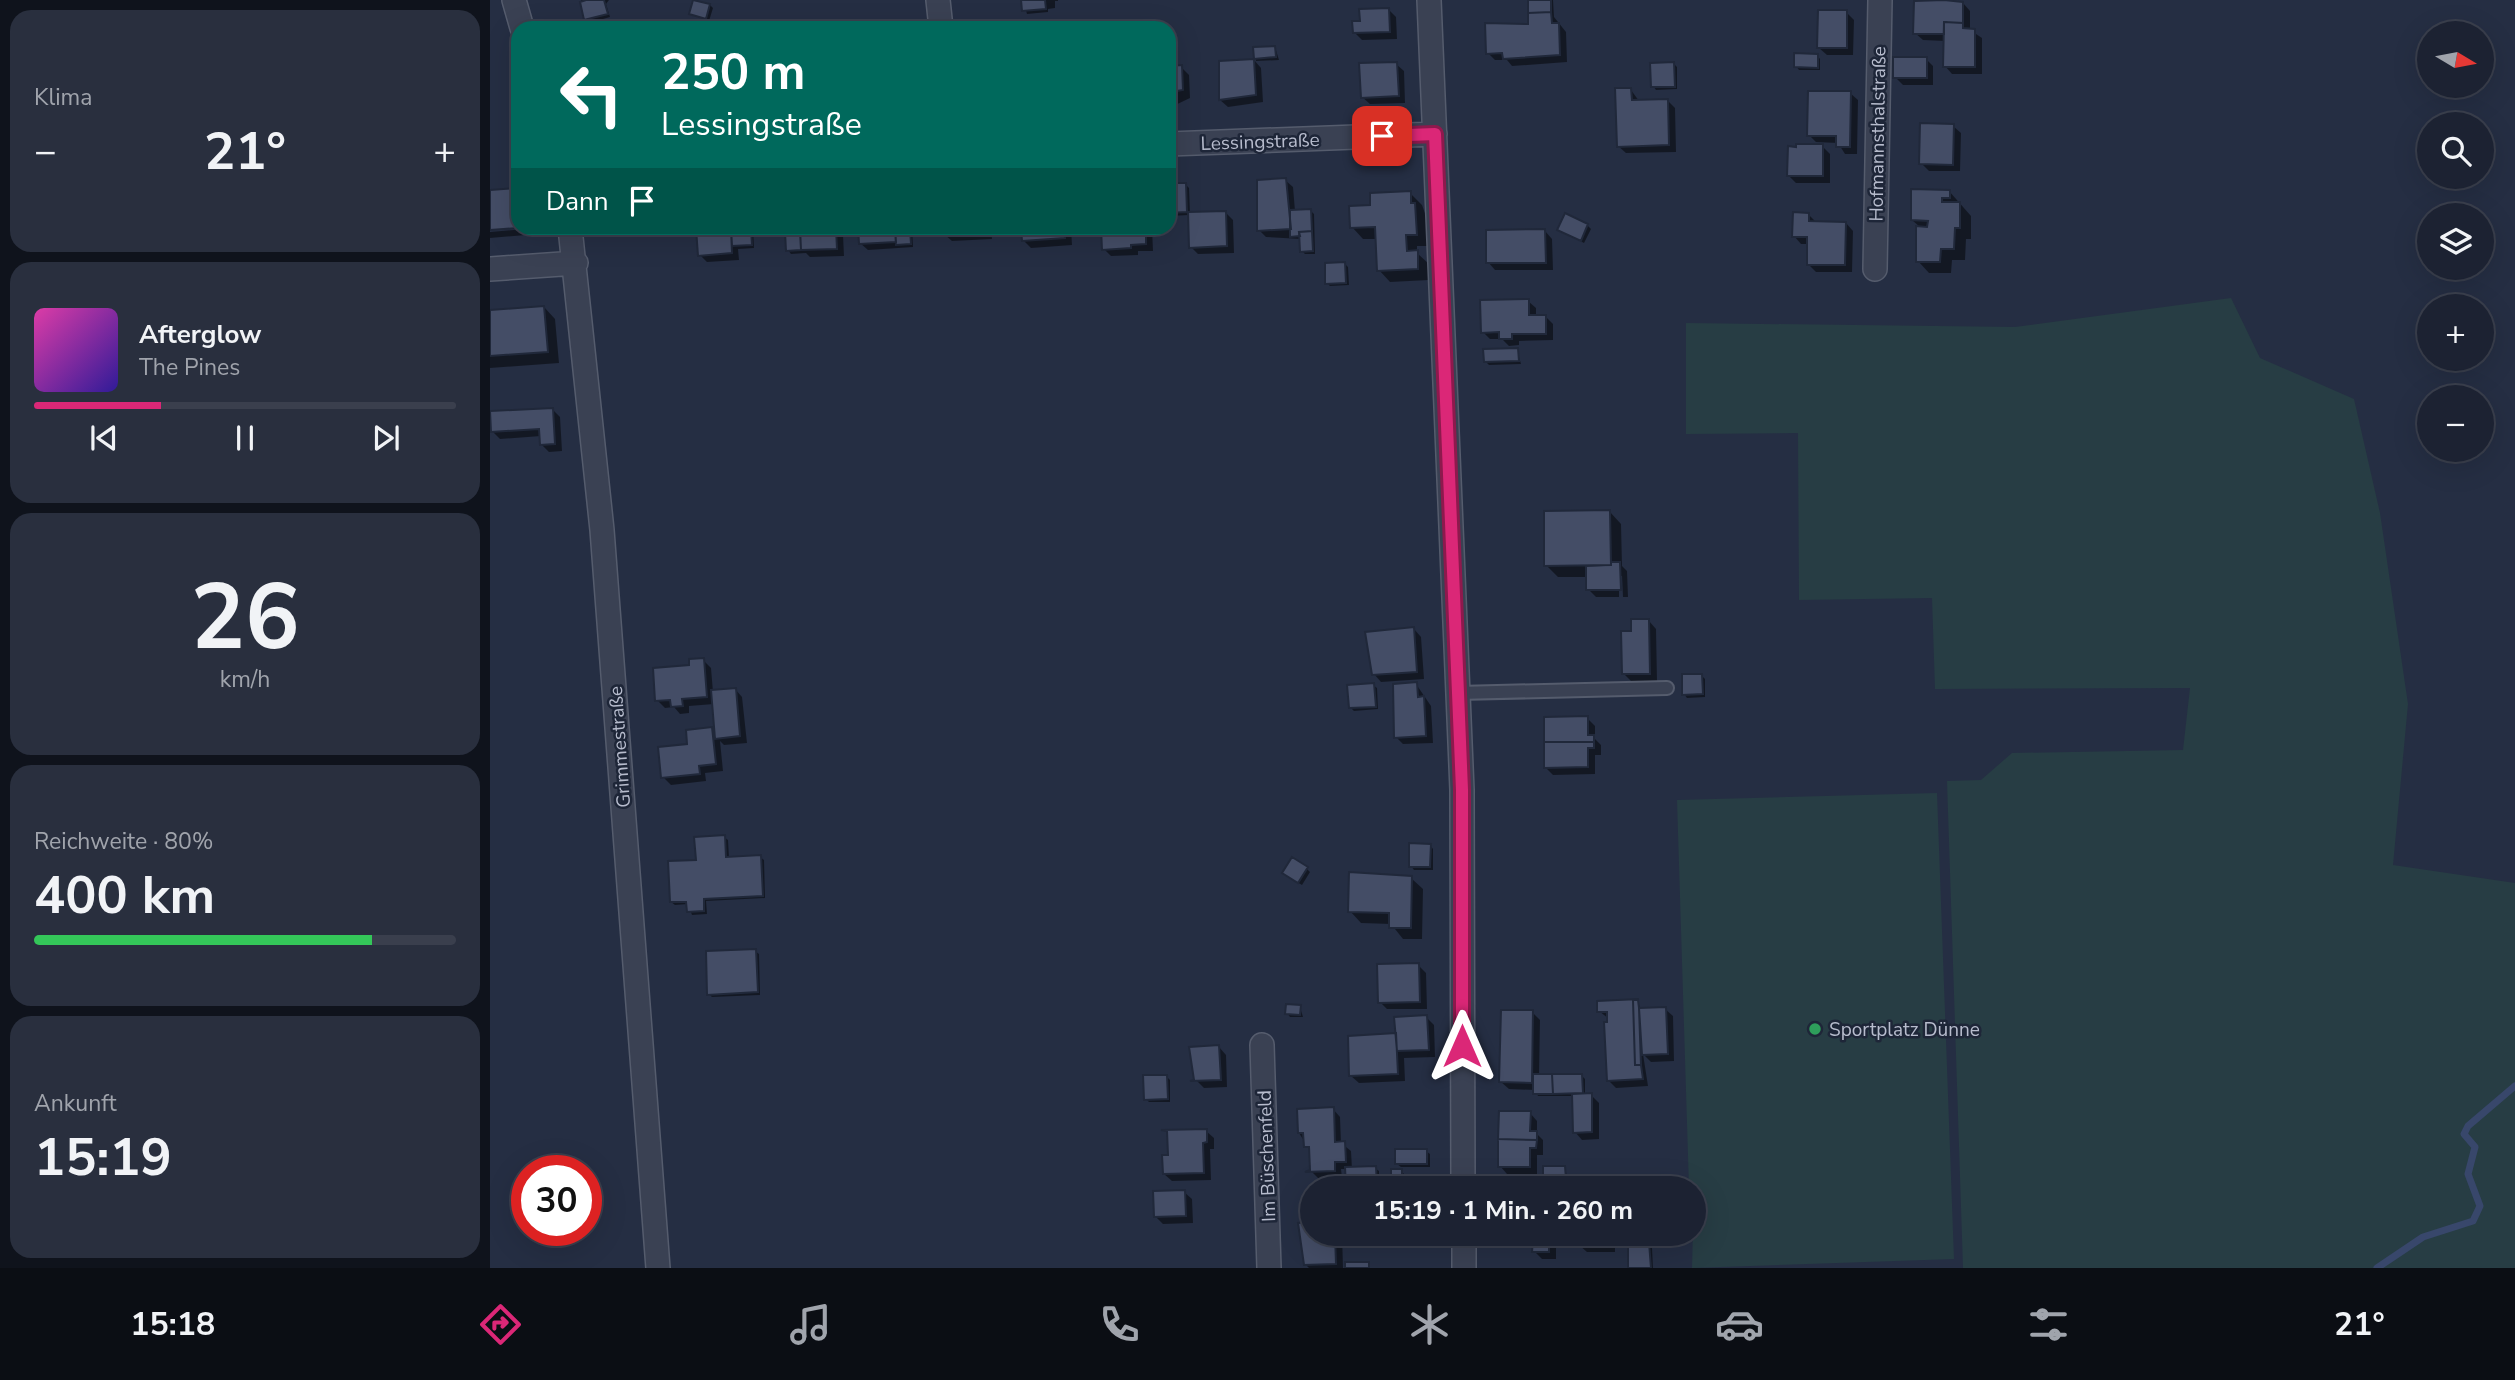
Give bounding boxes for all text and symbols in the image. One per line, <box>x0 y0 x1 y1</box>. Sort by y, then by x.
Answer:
north arrow <box>2417 21 2494 98</box>
map controls <box>2417 21 2494 462</box>
text: 250 m <box>661 39 805 106</box>
street label: Hofmannsthalstraße <box>1863 46 1893 222</box>
icon: left <box>546 49 637 140</box>
text: Klima <box>34 82 92 113</box>
text: Lessingstraße <box>661 103 862 146</box>
pin <box>1352 106 1412 166</box>
button: search <box>2417 112 2494 189</box>
text: 21° <box>204 116 286 187</box>
icon: arrive <box>1363 117 1401 155</box>
text: − <box>34 126 57 177</box>
text: + <box>433 126 456 177</box>
street label: Lessingstraße <box>1200 127 1320 157</box>
icon: arrive <box>623 182 661 220</box>
text: Dann <box>546 184 609 219</box>
button: layers <box>2417 203 2494 280</box>
button: + <box>2417 294 2494 371</box>
text: Afterglow <box>139 317 262 352</box>
text: The Pines <box>139 352 240 383</box>
button: − <box>2417 385 2494 462</box>
icon: previous <box>85 419 123 457</box>
icon: pause <box>226 419 264 457</box>
icon: next <box>367 419 405 457</box>
text: 26 <box>190 556 300 680</box>
text: km/h <box>220 664 270 695</box>
street label: Grimmestraße <box>603 685 637 809</box>
text: Reichweite · 80% <box>34 826 213 857</box>
text: 400 km <box>34 860 215 931</box>
position arrow <box>1425 1009 1499 1083</box>
place label: Sportplatz Dünne <box>1829 1017 1980 1043</box>
marker: Sportplatz Dünne <box>1807 1021 1823 1037</box>
text: Ankunft <box>34 1088 116 1119</box>
street label: Im Büschenfeld <box>1252 1090 1282 1222</box>
text: 15:19 <box>34 1122 172 1193</box>
speed limit sign: 30 <box>511 1155 602 1246</box>
text: 15:19 · 1 Min. · 260 m <box>1373 1193 1633 1228</box>
icon: directions <box>476 1300 525 1349</box>
icon: music <box>786 1300 835 1349</box>
icon: phone <box>1095 1300 1144 1349</box>
icon: climate <box>1405 1300 1454 1349</box>
icon: car <box>1715 1300 1764 1349</box>
icon: filters <box>2024 1300 2073 1349</box>
text: 15:18 <box>130 1303 215 1346</box>
text: 21° <box>2334 1303 2385 1346</box>

